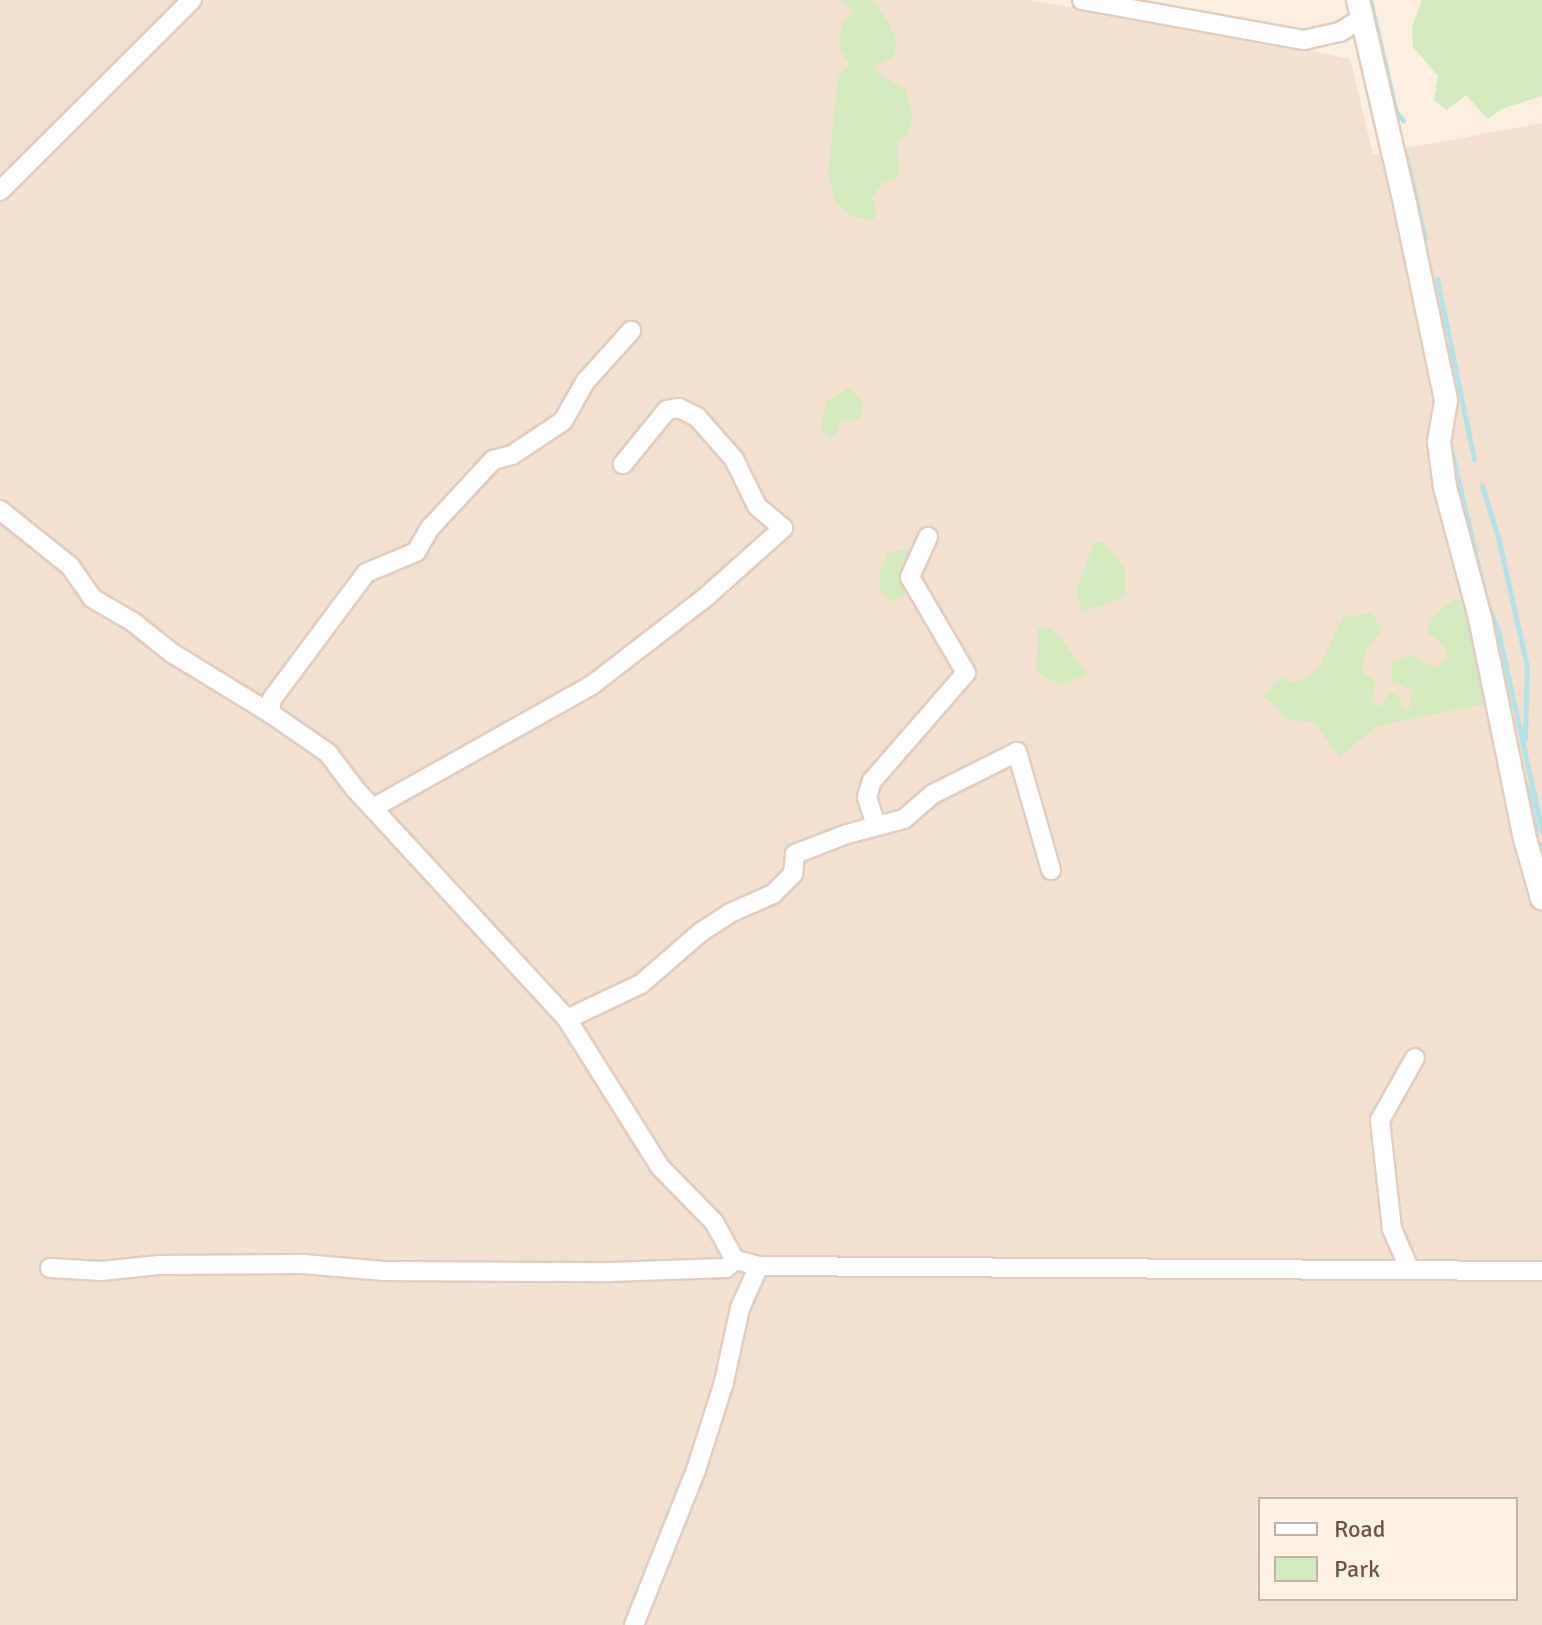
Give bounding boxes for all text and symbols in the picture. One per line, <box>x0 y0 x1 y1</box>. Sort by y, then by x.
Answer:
legend <box>1258 1497 1518 1601</box>
text: Road <box>1334 1514 1385 1544</box>
text: Park <box>1334 1554 1380 1584</box>

